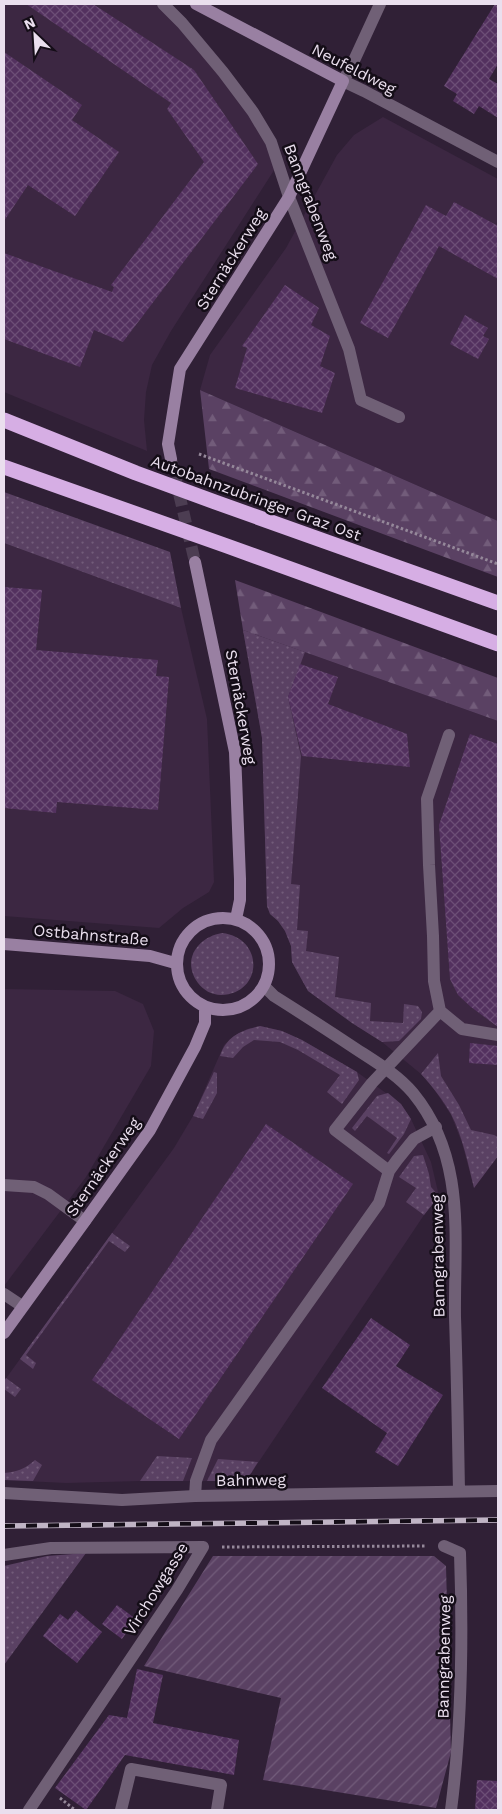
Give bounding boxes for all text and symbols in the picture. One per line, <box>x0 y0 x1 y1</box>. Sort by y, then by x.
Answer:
north arrow <box>10 10 60 60</box>
text: N <box>21 14 38 33</box>
street label: Neufeldweg <box>309 40 400 99</box>
street label: Banngrabenweg <box>280 141 342 263</box>
street label: Sternäckerweg <box>192 204 270 313</box>
street label: Autobahnzubringer Graz Ost <box>148 451 364 545</box>
street label: Sternäckerweg <box>222 648 261 766</box>
street label: Ostbahnstraße <box>33 920 149 950</box>
street label: Sternäckerweg <box>62 1114 144 1220</box>
street label: Banngrabenweg <box>427 1194 449 1318</box>
street label: Bahnweg <box>216 1470 287 1490</box>
street label: Virchowgasse <box>120 1539 192 1639</box>
street label: Banngrabenweg <box>433 1595 455 1719</box>

